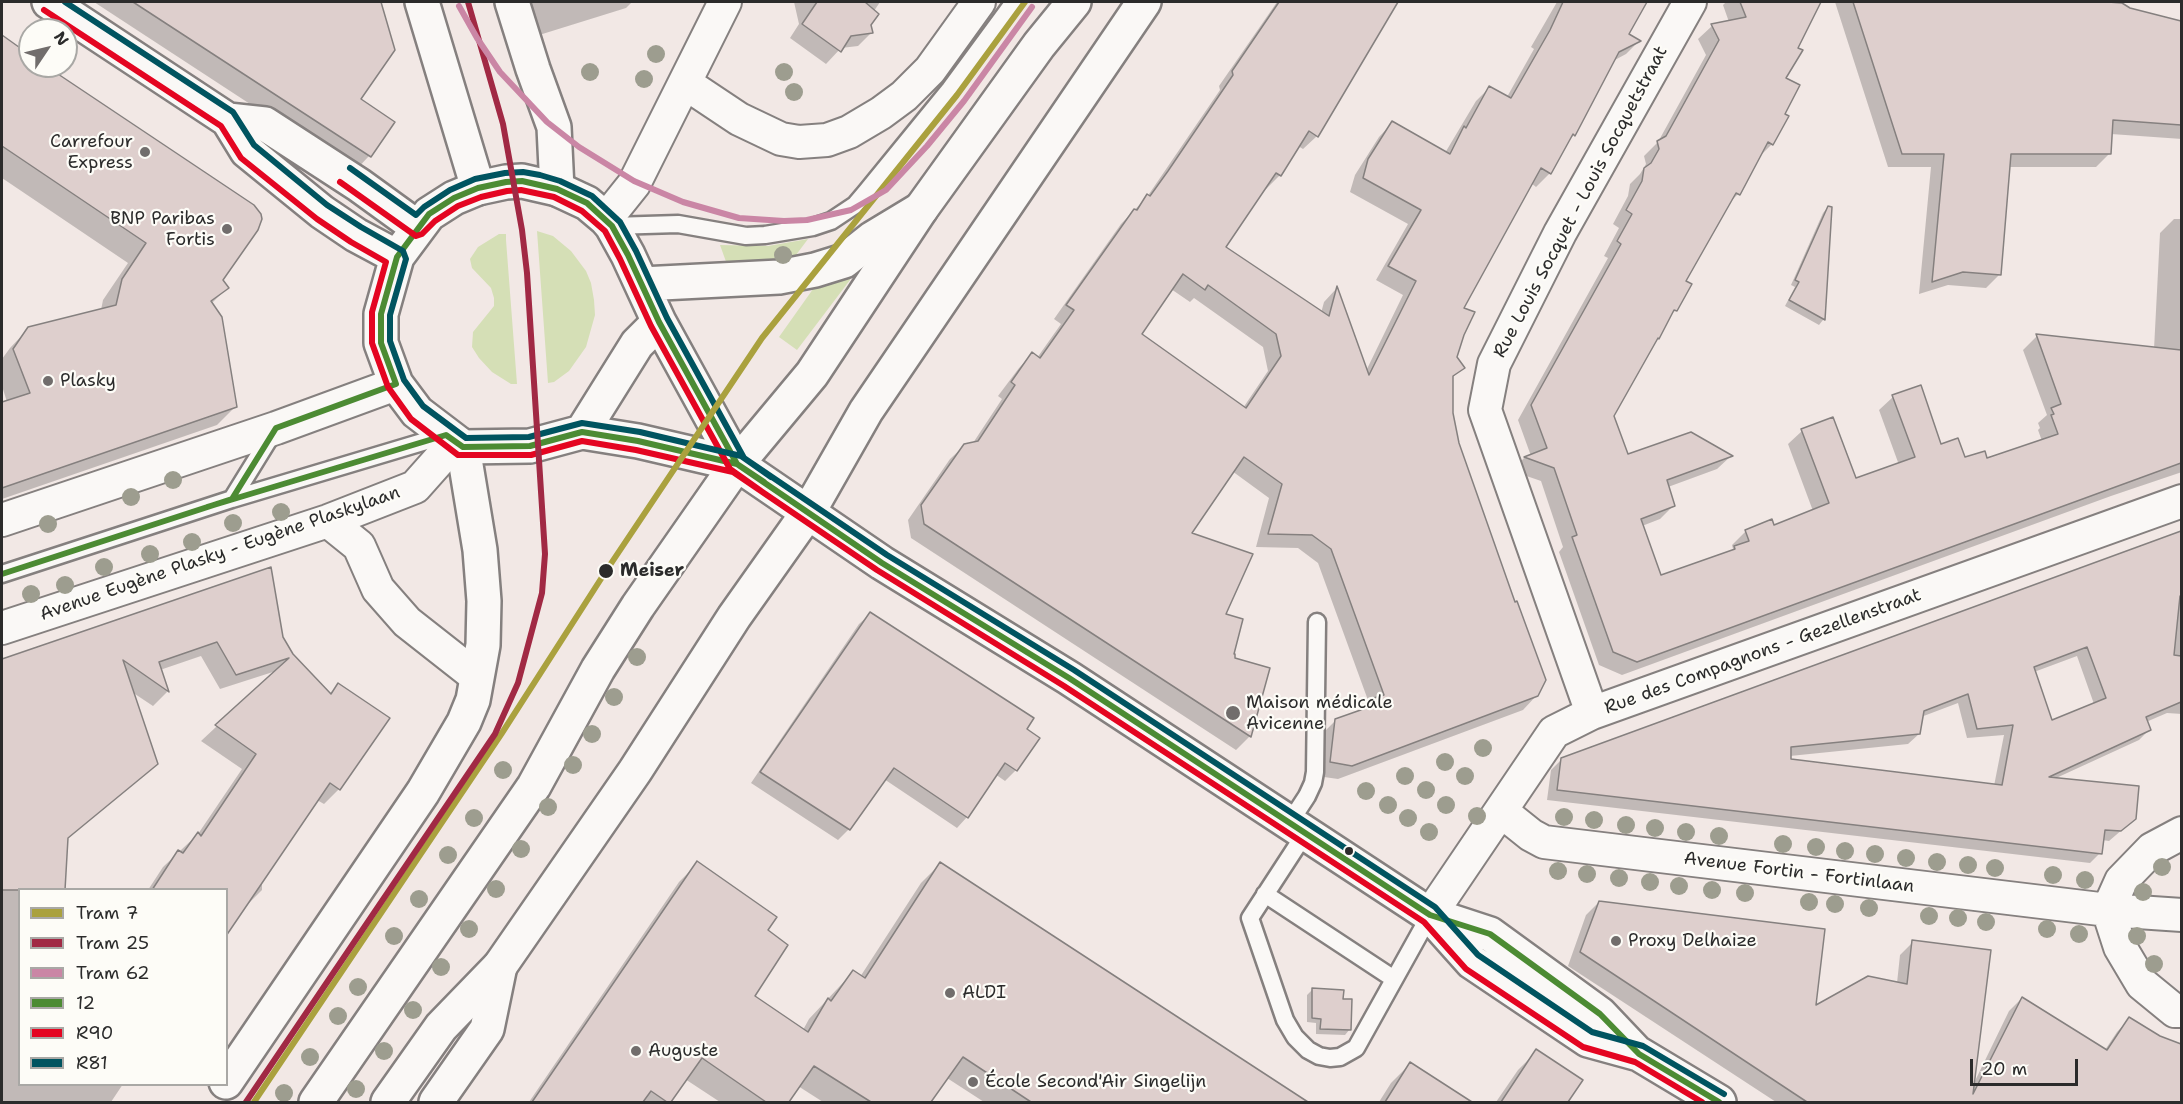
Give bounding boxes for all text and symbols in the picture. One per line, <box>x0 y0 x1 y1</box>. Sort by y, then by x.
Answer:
north arrow <box>18 18 78 78</box>
text: N <box>49 27 74 50</box>
street label: Rue Louis Socquet - Louis Socquetstraat <box>1489 42 1673 362</box>
place label: Carrefour Express <box>50 131 133 174</box>
marker: Carrefour Express <box>138 145 152 159</box>
place label: BNP Paribas Fortis <box>110 208 215 250</box>
marker: BNP Paribas Fortis <box>220 222 234 236</box>
place label: Plasky <box>60 370 116 392</box>
marker: Plasky <box>41 374 55 388</box>
street label: Avenue Eugène Plasky - Eugène Plaskylaan <box>37 482 403 626</box>
place label: Meiser <box>620 560 684 582</box>
marker: Meiser <box>597 562 615 580</box>
street label: Rue des Compagnons - Gezellenstraat <box>1602 584 1924 720</box>
place label: Maison médicale Avicenne <box>1246 692 1393 734</box>
marker: Maison médicale Avicenne <box>1224 704 1242 722</box>
unlabelled marker <box>1343 845 1355 857</box>
street label: Avenue Fortin - Fortinlaan <box>1683 848 1915 898</box>
legend <box>18 888 228 1086</box>
text: Tram 7 <box>76 901 138 925</box>
place label: Proxy Delhaize <box>1628 930 1757 952</box>
text: Tram 25 <box>76 931 149 955</box>
marker: Proxy Delhaize <box>1609 934 1623 948</box>
text: Tram 62 <box>76 961 150 985</box>
place label: ALDI <box>962 982 1006 1004</box>
marker: ALDI <box>943 986 957 1000</box>
text: 12 <box>76 991 95 1015</box>
text: R90 <box>76 1021 113 1045</box>
place label: Auguste <box>648 1040 719 1062</box>
marker: Auguste <box>629 1044 643 1058</box>
scale bar <box>1973 1047 2081 1085</box>
text: R81 <box>76 1051 108 1075</box>
text: 20 m <box>1981 1057 2027 1081</box>
place label: École Second'Air Singelijn <box>985 1071 1206 1093</box>
marker: École Second'Air Singelijn <box>966 1075 980 1089</box>

